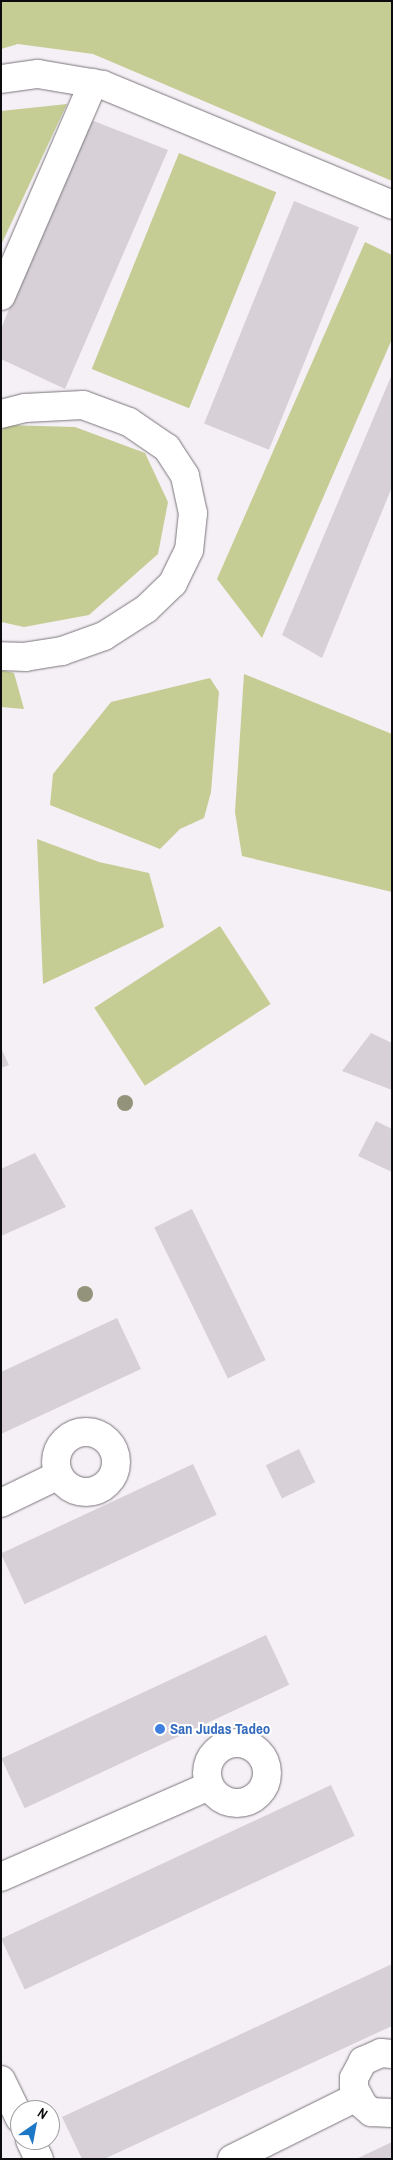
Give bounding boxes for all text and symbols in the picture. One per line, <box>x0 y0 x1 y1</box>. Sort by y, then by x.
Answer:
place label: San Judas Tadeo <box>170 1720 270 1738</box>
marker: San Judas Tadeo <box>154 1723 166 1735</box>
north arrow <box>10 2100 60 2150</box>
text: N <box>34 2103 51 2123</box>

